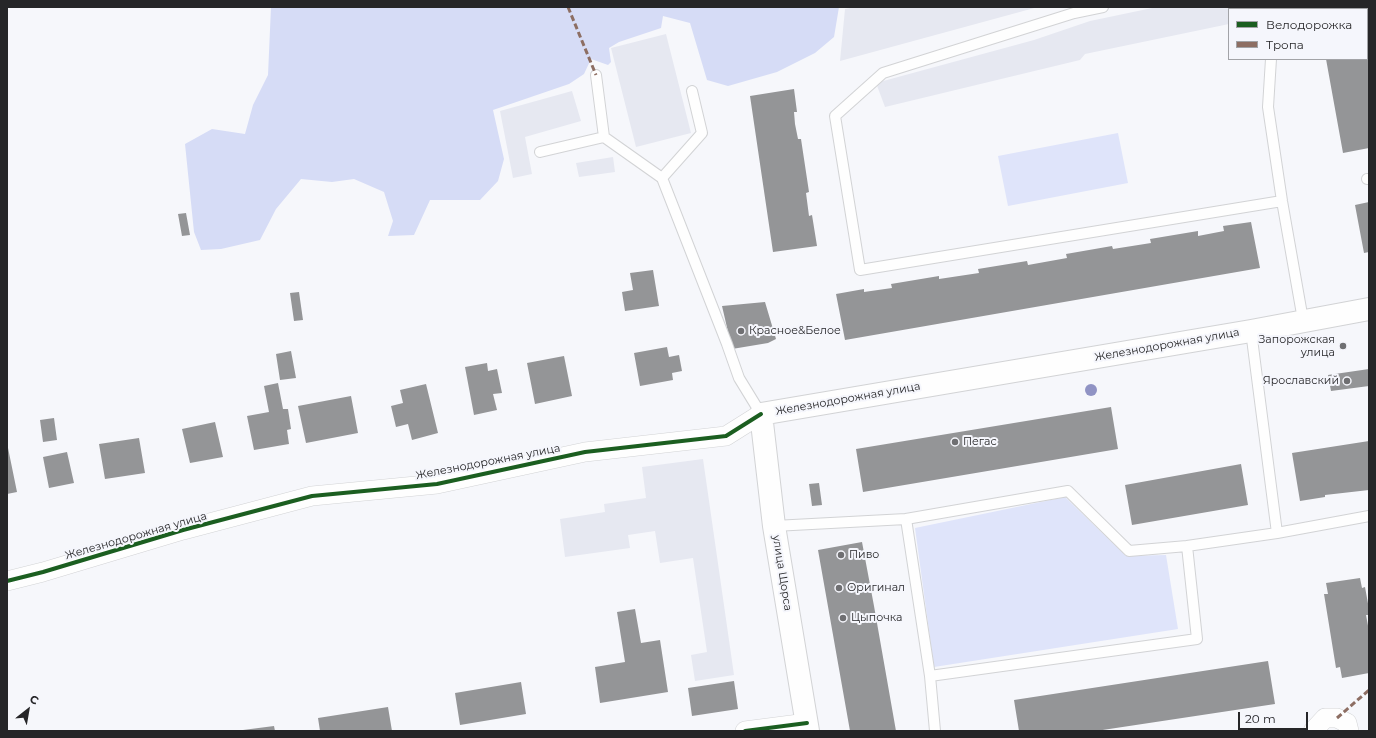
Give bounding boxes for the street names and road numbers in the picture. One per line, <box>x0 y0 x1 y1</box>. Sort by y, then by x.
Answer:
street label: Железнодорожная улица <box>1094 326 1240 364</box>
street label: Железнодорожная улица <box>775 380 921 418</box>
street label: Железнодорожная улица <box>415 442 561 482</box>
street label: Железнодорожная улица <box>64 509 208 563</box>
street label: улица Щорса <box>769 534 795 612</box>

